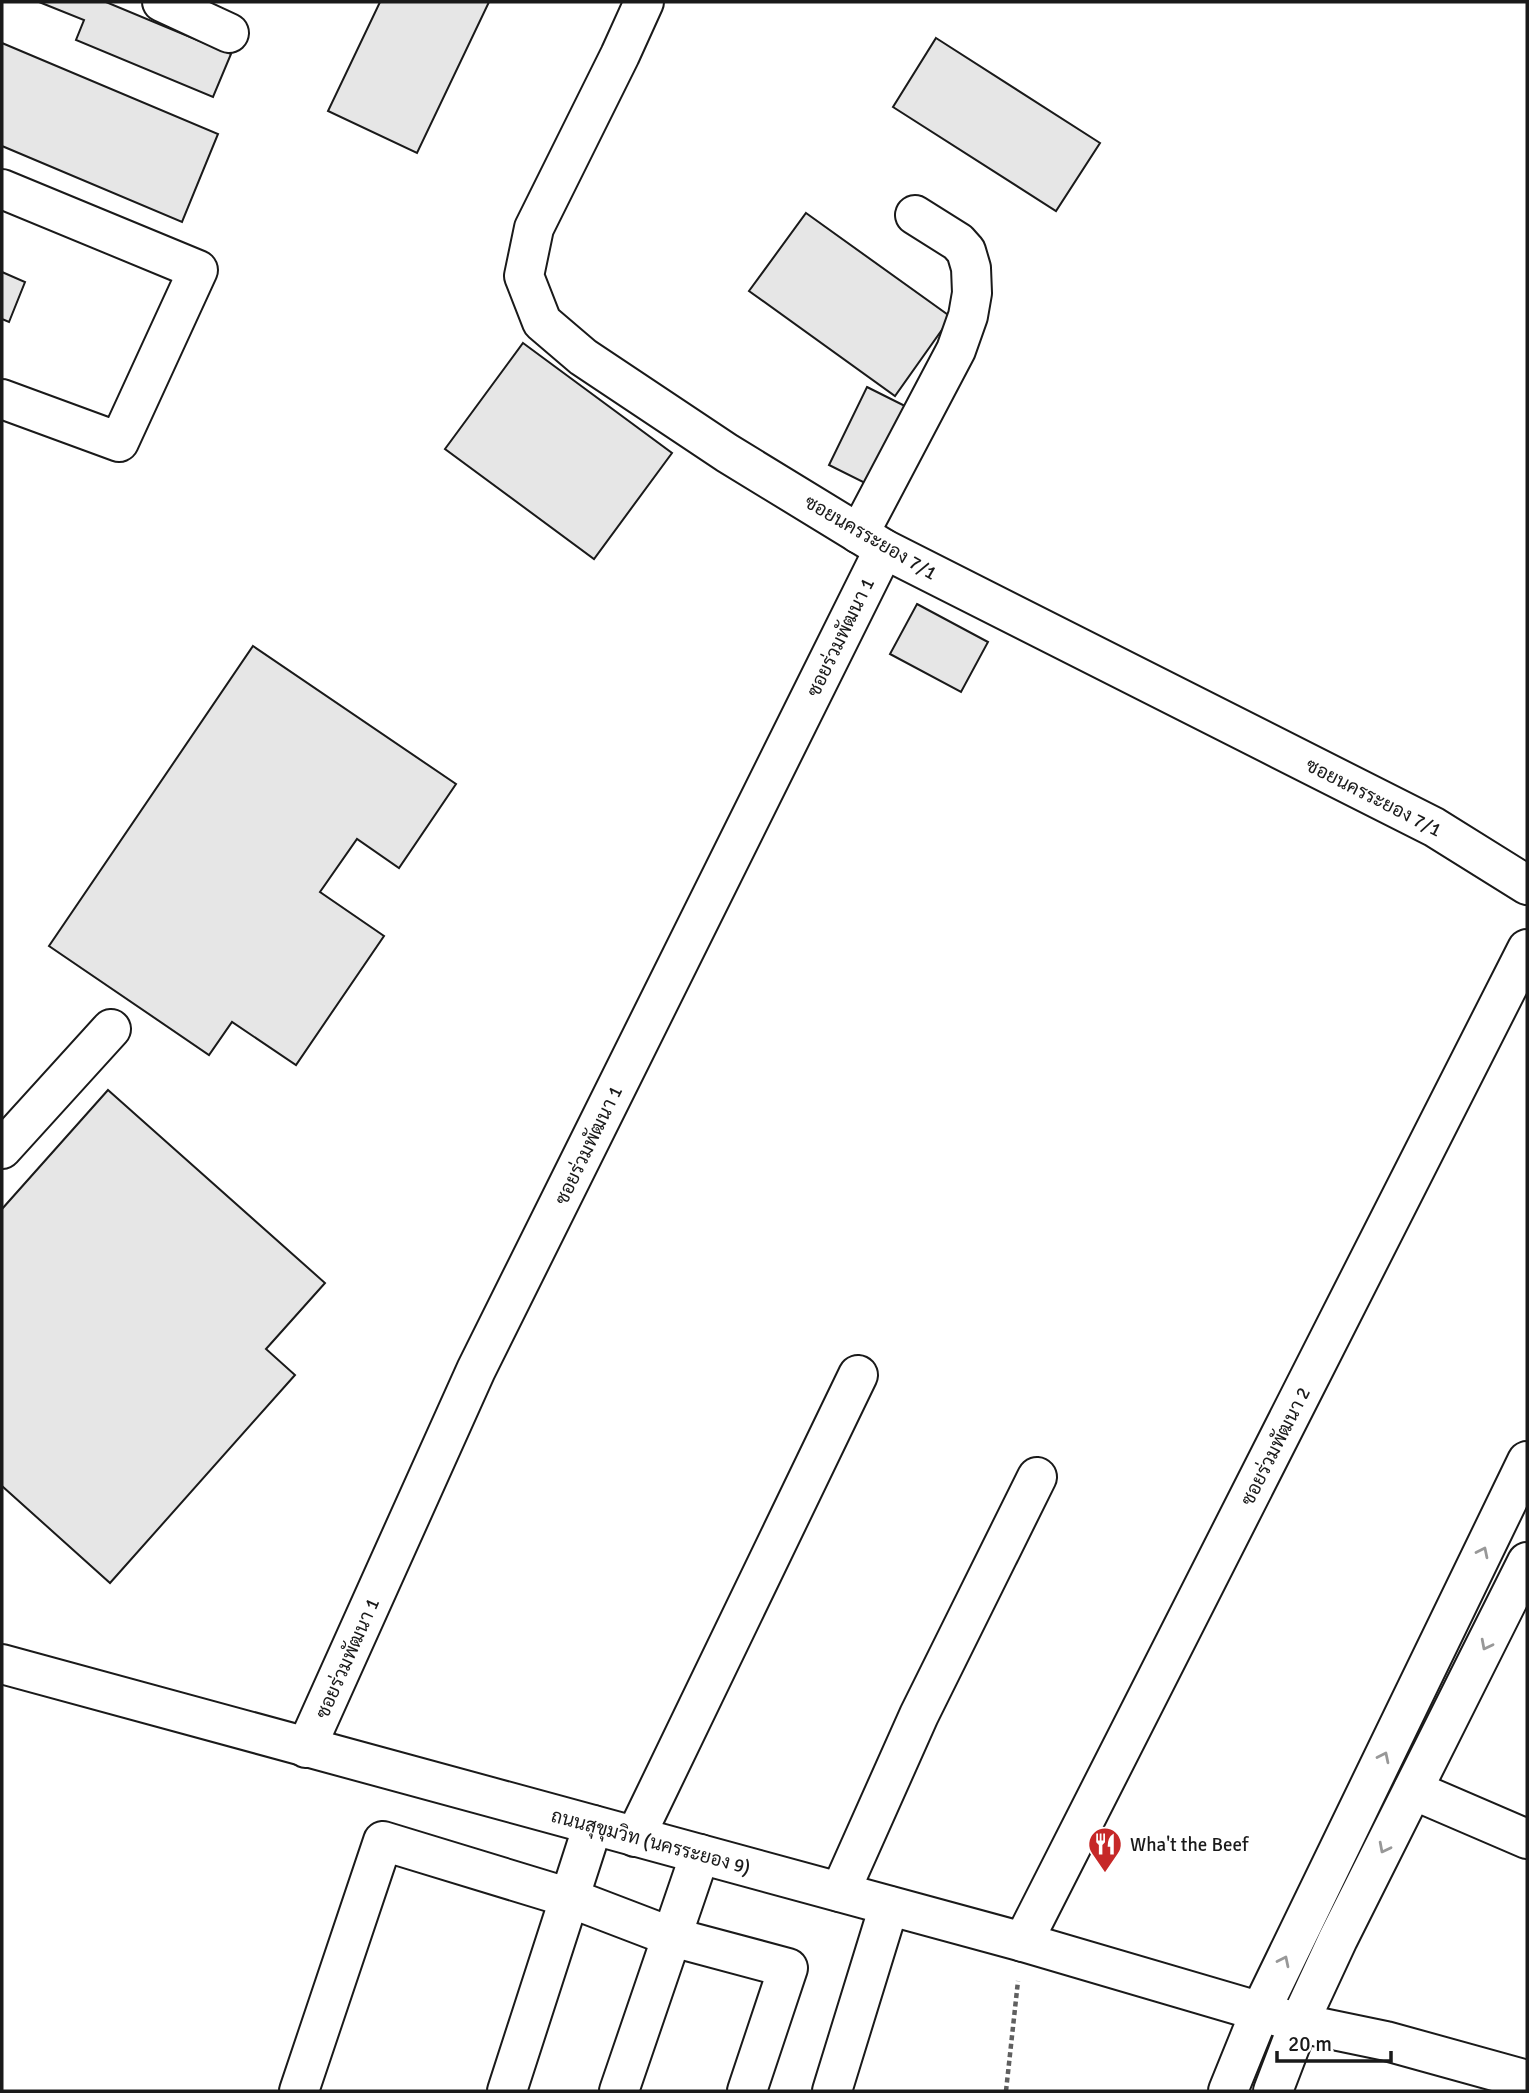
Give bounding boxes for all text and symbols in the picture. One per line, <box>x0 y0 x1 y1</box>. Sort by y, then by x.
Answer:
street label: ซอยนครระยอง 7/1 <box>800 490 941 586</box>
street label: ซอยร่วมพัฒนา 1 <box>802 574 880 701</box>
street label: ซอยนครระยอง 7/1 <box>1302 753 1445 842</box>
street label: ซอยร่วมพัฒนา 1 <box>550 1082 628 1209</box>
street label: ซอยร่วมพัฒนา 2 <box>1236 1383 1316 1510</box>
one-way arrow <box>1475 1547 1489 1559</box>
street label: ซอยร่วมพัฒนา 1 <box>311 1594 385 1722</box>
one-way arrow <box>1480 1638 1494 1650</box>
one-way arrow <box>1375 1752 1389 1764</box>
street label: ถนนสุขุมวิท (นครระยอง 9) <box>548 1804 753 1880</box>
restaurant icon: Wha't the Beef <box>1086 1825 1124 1874</box>
place label: Wha't the Beef <box>1130 1833 1250 1857</box>
one-way arrow <box>1378 1841 1392 1853</box>
one-way arrow <box>1276 1956 1290 1968</box>
scale bar <box>1277 2020 1391 2064</box>
text: 20 m <box>1288 2031 1332 2057</box>

